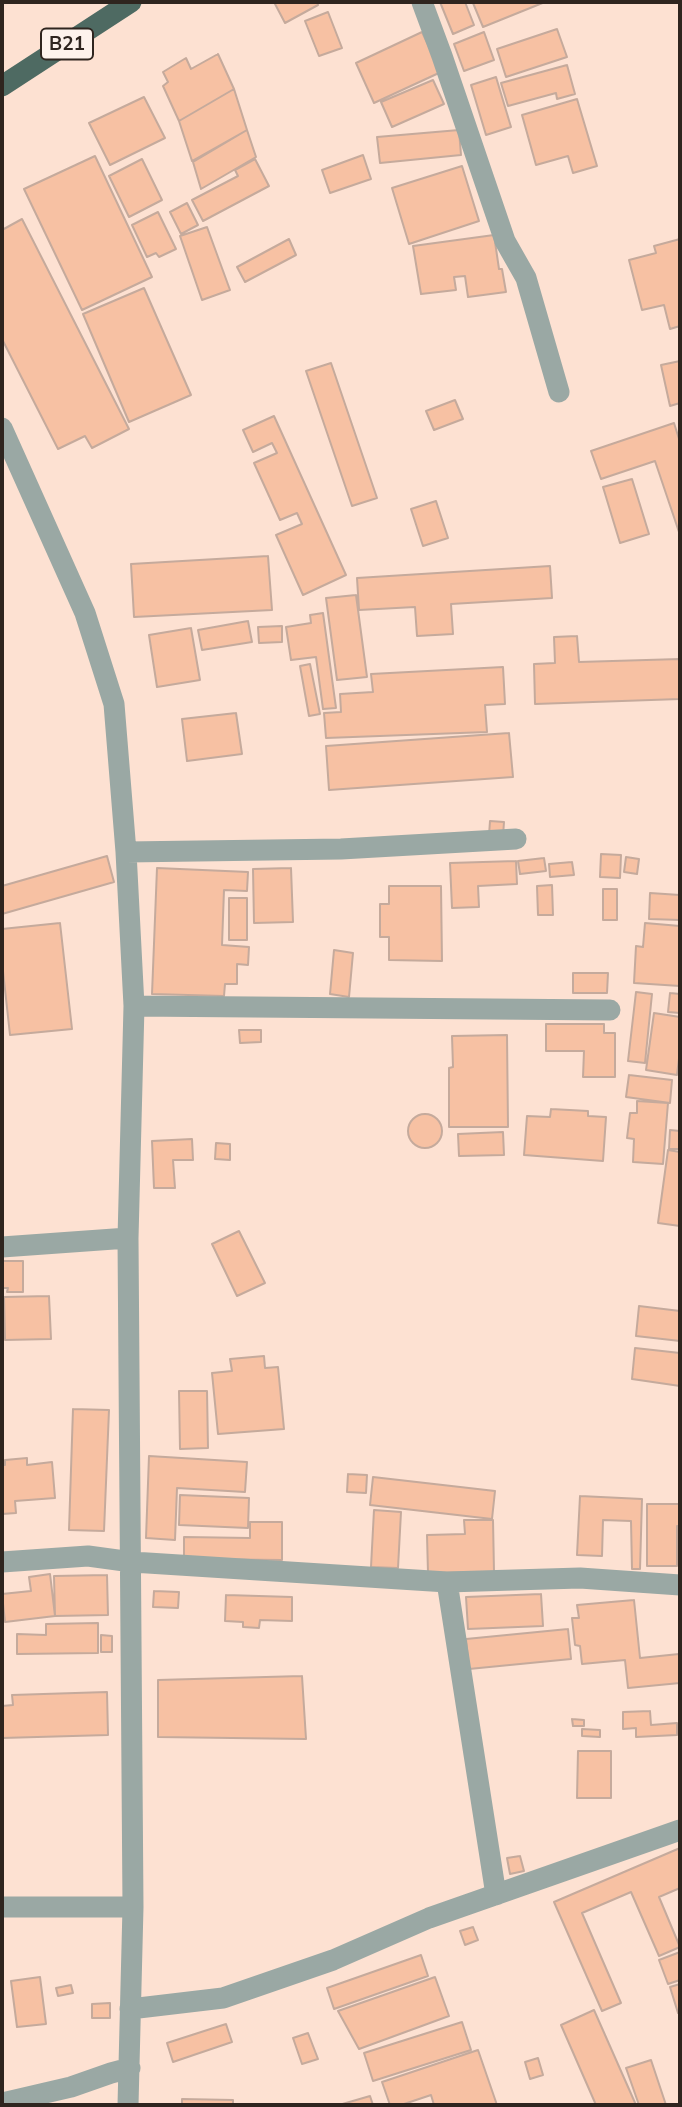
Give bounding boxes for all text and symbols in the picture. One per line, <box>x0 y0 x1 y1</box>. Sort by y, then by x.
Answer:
road number: B21 <box>41 28 93 60</box>

